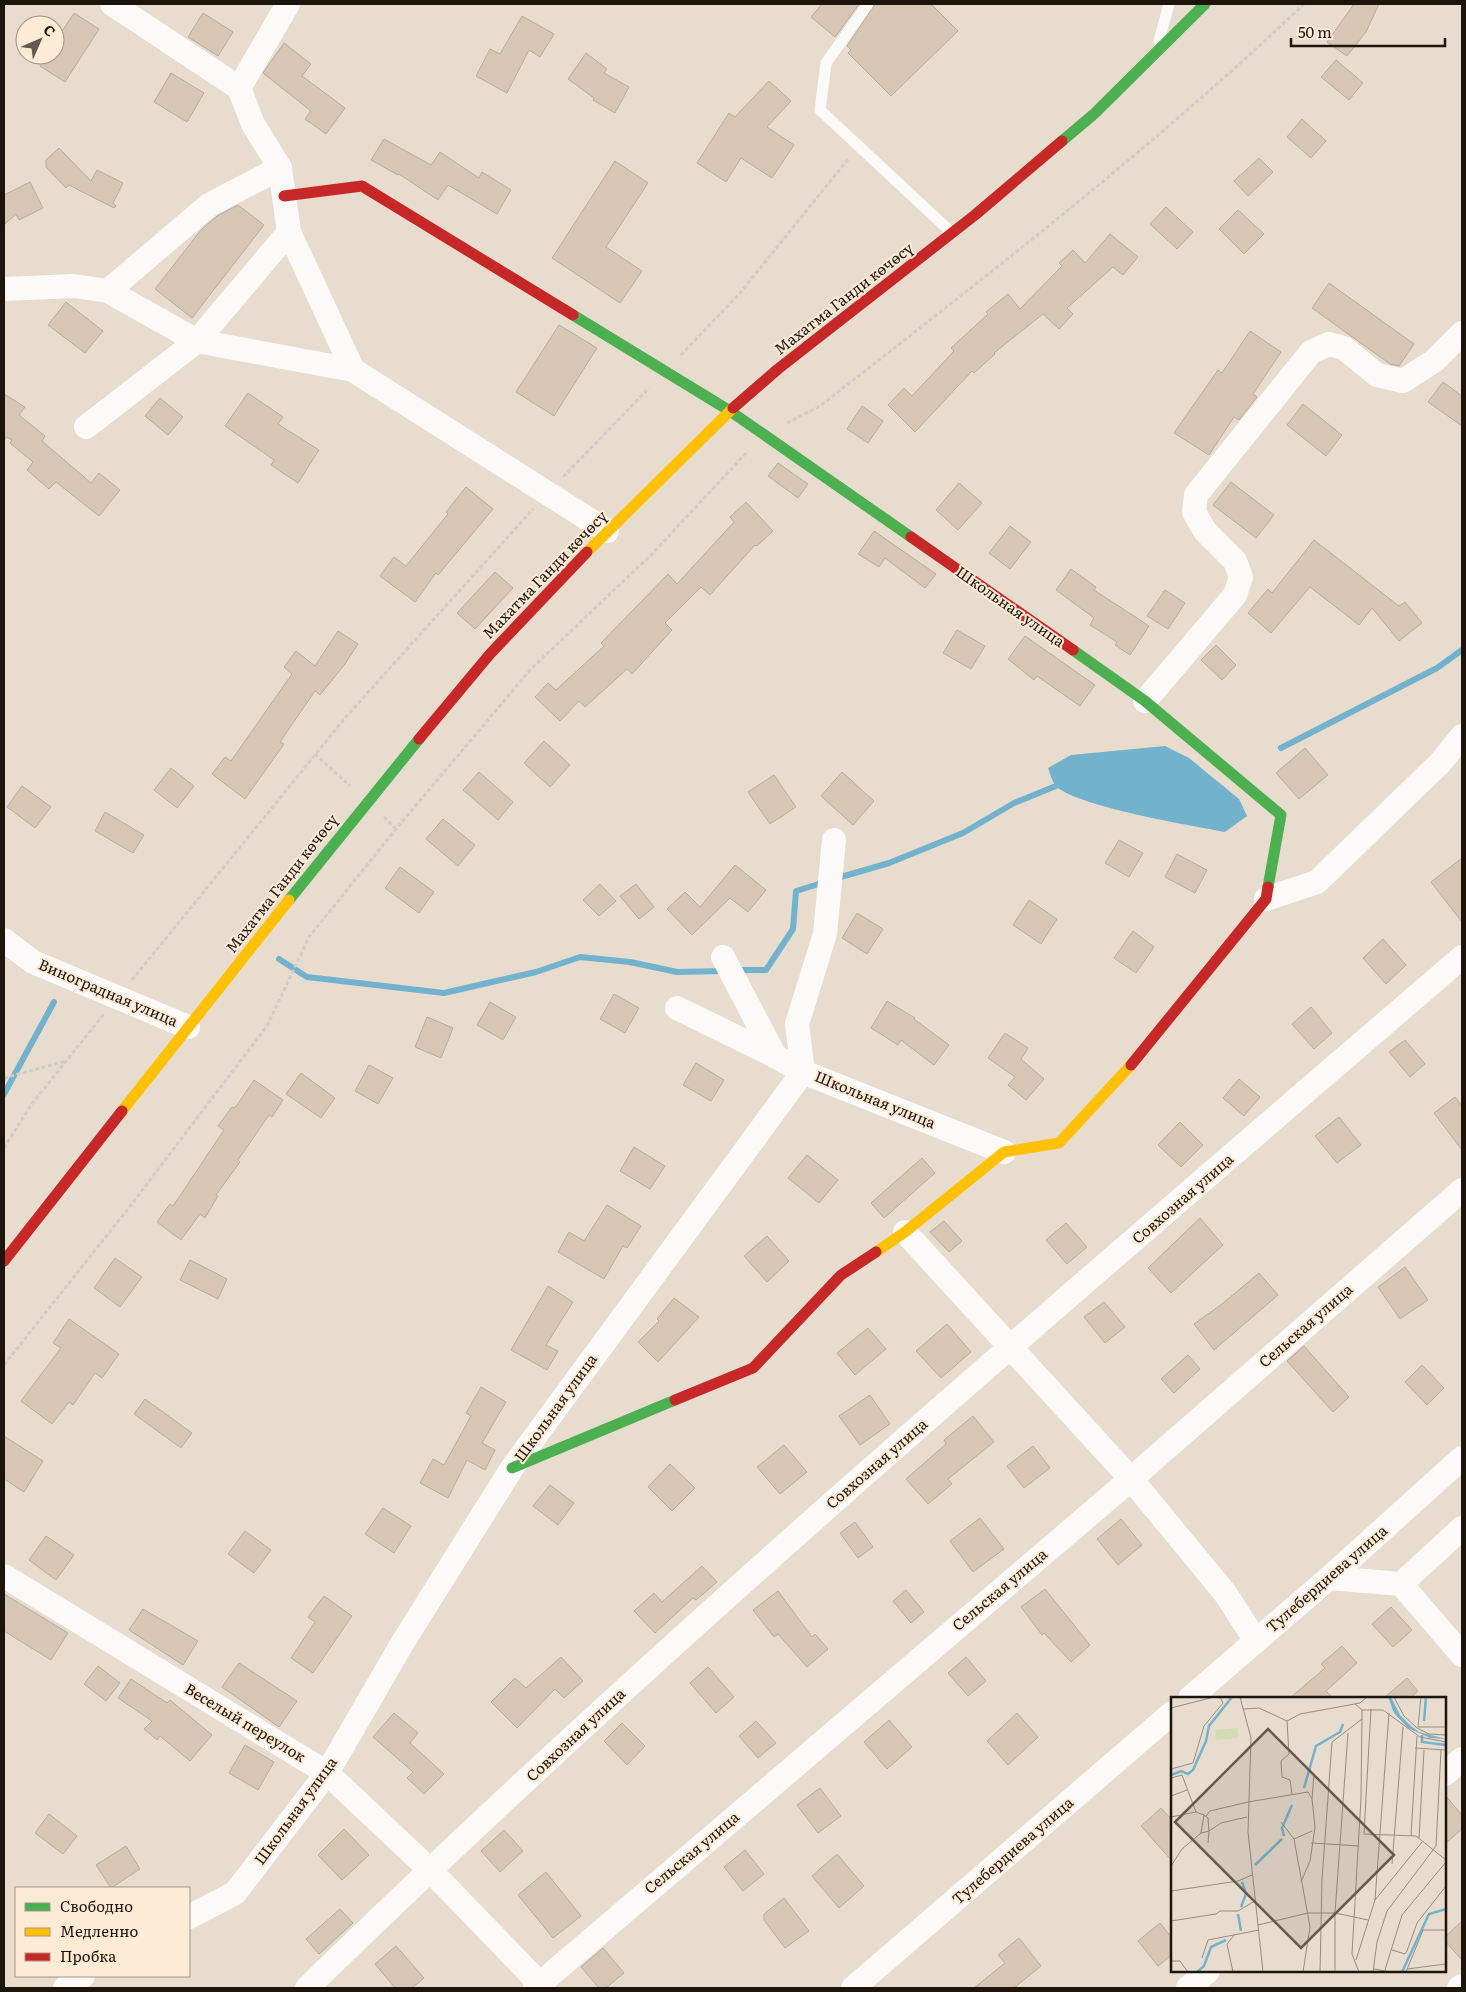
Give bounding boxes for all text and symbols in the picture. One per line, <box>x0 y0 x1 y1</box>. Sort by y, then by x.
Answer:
north arrow <box>15 15 65 65</box>
scale bar <box>1291 15 1445 47</box>
text: С <box>39 20 61 41</box>
text: 50 m <box>1298 20 1332 43</box>
street label: Махатма Ганди көчөсү <box>769 236 918 359</box>
street label: Махатма Ганди көчөсү <box>476 504 612 643</box>
street label: Школьная улица <box>952 559 1071 653</box>
street label: Махатма Ганди көчөсү <box>219 808 343 957</box>
street label: Виноградная улица <box>35 952 183 1032</box>
street label: Школьная улица <box>812 1064 940 1134</box>
street label: Совхозная улица <box>1126 1147 1239 1249</box>
street label: Сельская улица <box>1253 1277 1358 1372</box>
street label: Школьная улица <box>508 1348 602 1466</box>
street label: Совхозная улица <box>820 1412 933 1514</box>
street label: Тулебердиева улица <box>1260 1518 1393 1637</box>
street label: Сельская улица <box>946 1542 1052 1636</box>
street label: Веселый переулок <box>181 1676 311 1767</box>
street label: Совхозная улица <box>520 1681 630 1786</box>
inset map <box>1171 1697 1446 1972</box>
street label: Школьная улица <box>248 1751 342 1869</box>
street label: Тулебердиева улица <box>946 1790 1079 1909</box>
street label: Сельская улица <box>638 1805 744 1899</box>
legend <box>15 1887 190 1977</box>
text: Свободно <box>60 1894 133 1917</box>
text: Медленно <box>60 1919 138 1942</box>
text: Пробка <box>60 1944 117 1967</box>

